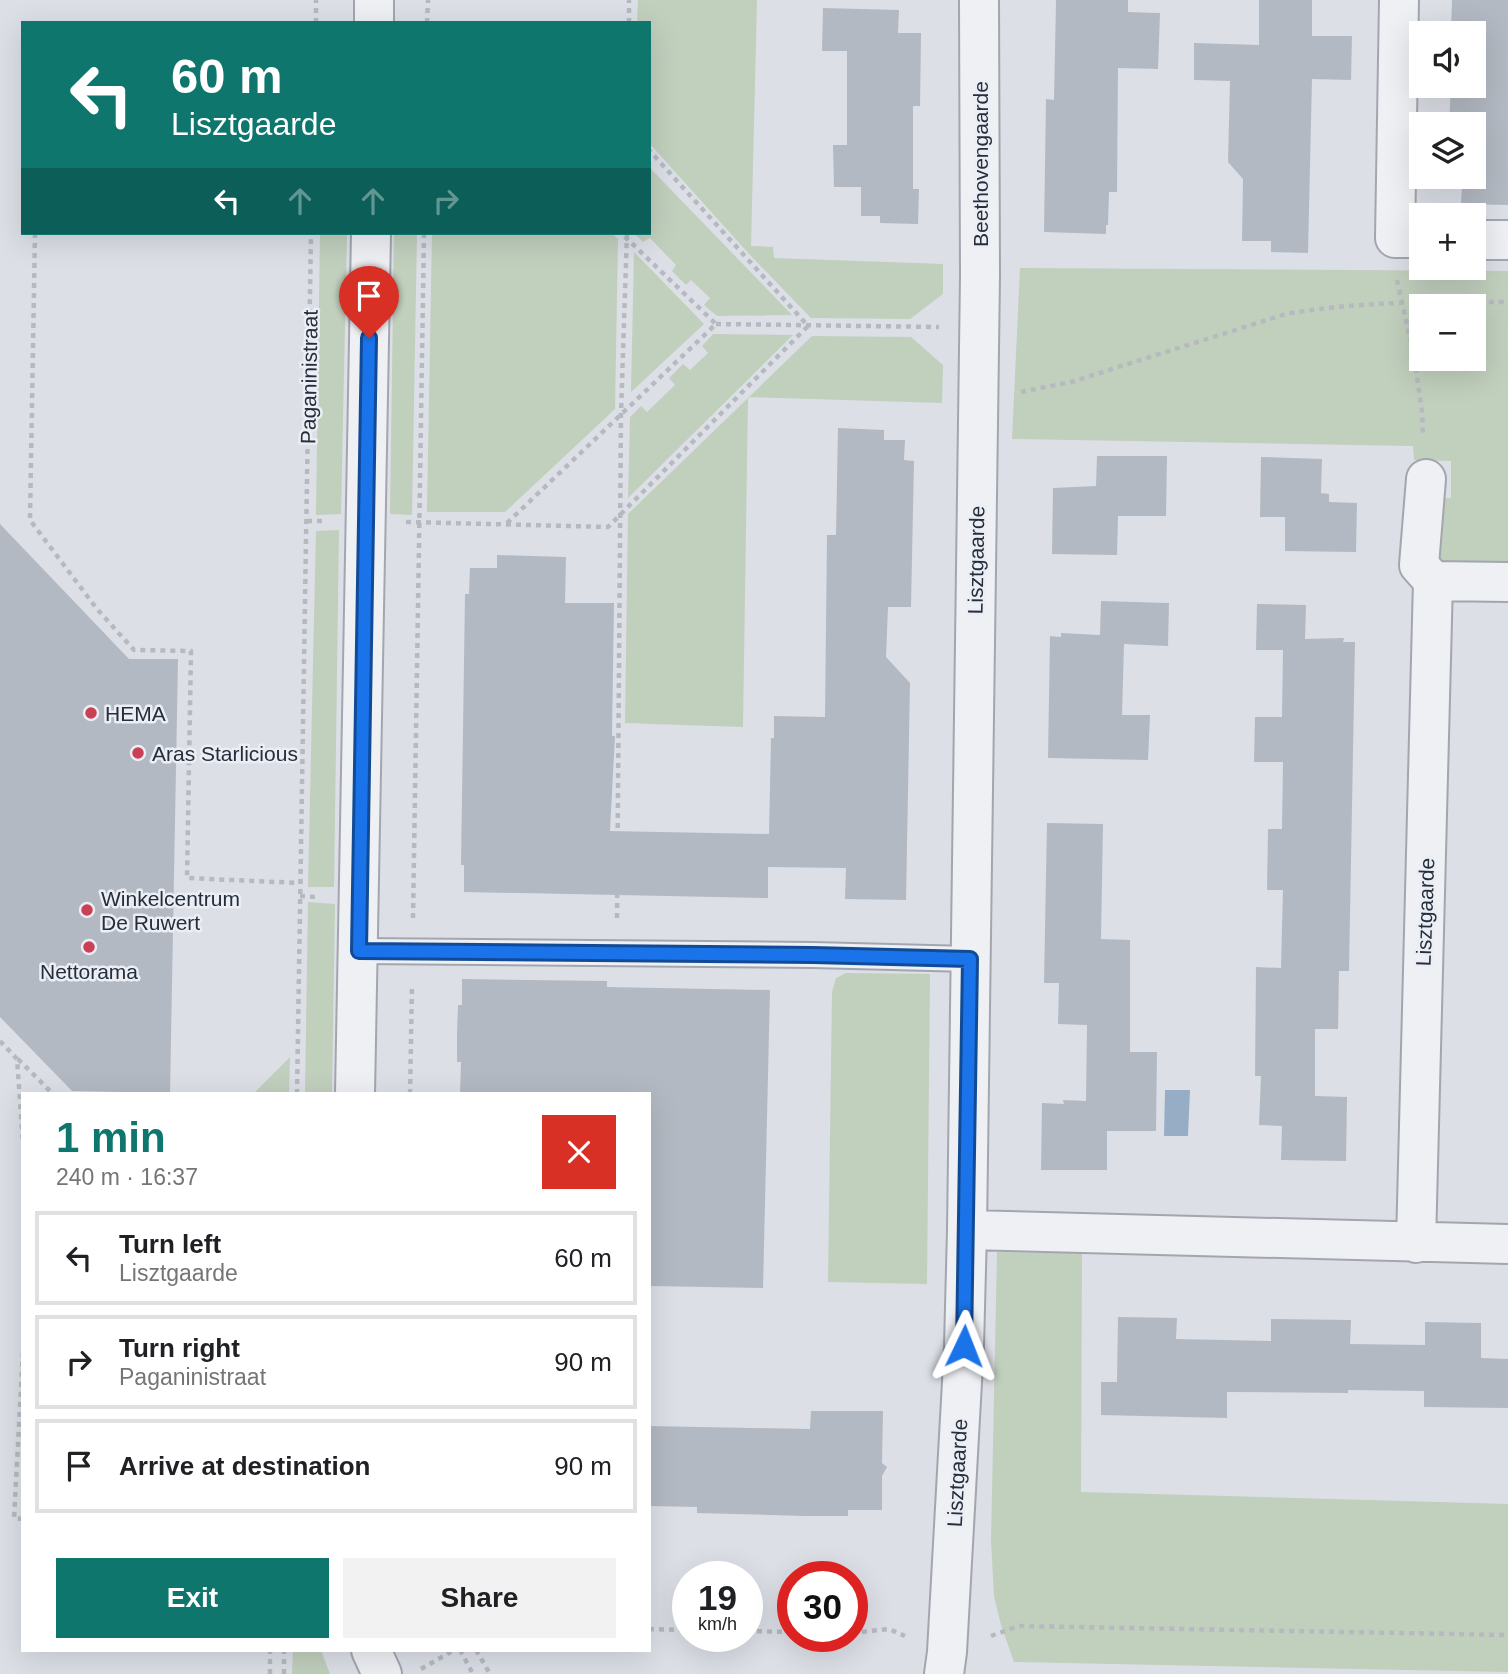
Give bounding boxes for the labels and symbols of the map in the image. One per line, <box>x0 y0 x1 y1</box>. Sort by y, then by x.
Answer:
street label: Beethovengaarde <box>969 81 992 247</box>
pin <box>339 266 399 338</box>
street label: Paganinistraat <box>296 310 322 444</box>
street label: Lisztgaarde <box>964 506 988 614</box>
place label: HEMA <box>105 702 166 725</box>
marker: HEMA <box>83 705 99 721</box>
place label: Aras Starlicious <box>152 742 298 765</box>
marker: Aras Starlicious <box>130 745 146 761</box>
street label: Lisztgaarde <box>1412 857 1438 967</box>
place label: Winkelcentrum De Ruwert <box>101 887 240 934</box>
marker: Winkelcentrum De Ruwert <box>79 902 95 918</box>
marker: Nettorama <box>81 939 97 955</box>
place label: Nettorama <box>40 960 138 983</box>
position arrow <box>927 1309 1001 1383</box>
street label: Lisztgaarde <box>943 1418 971 1528</box>
speed limit sign: 30 <box>777 1561 868 1652</box>

